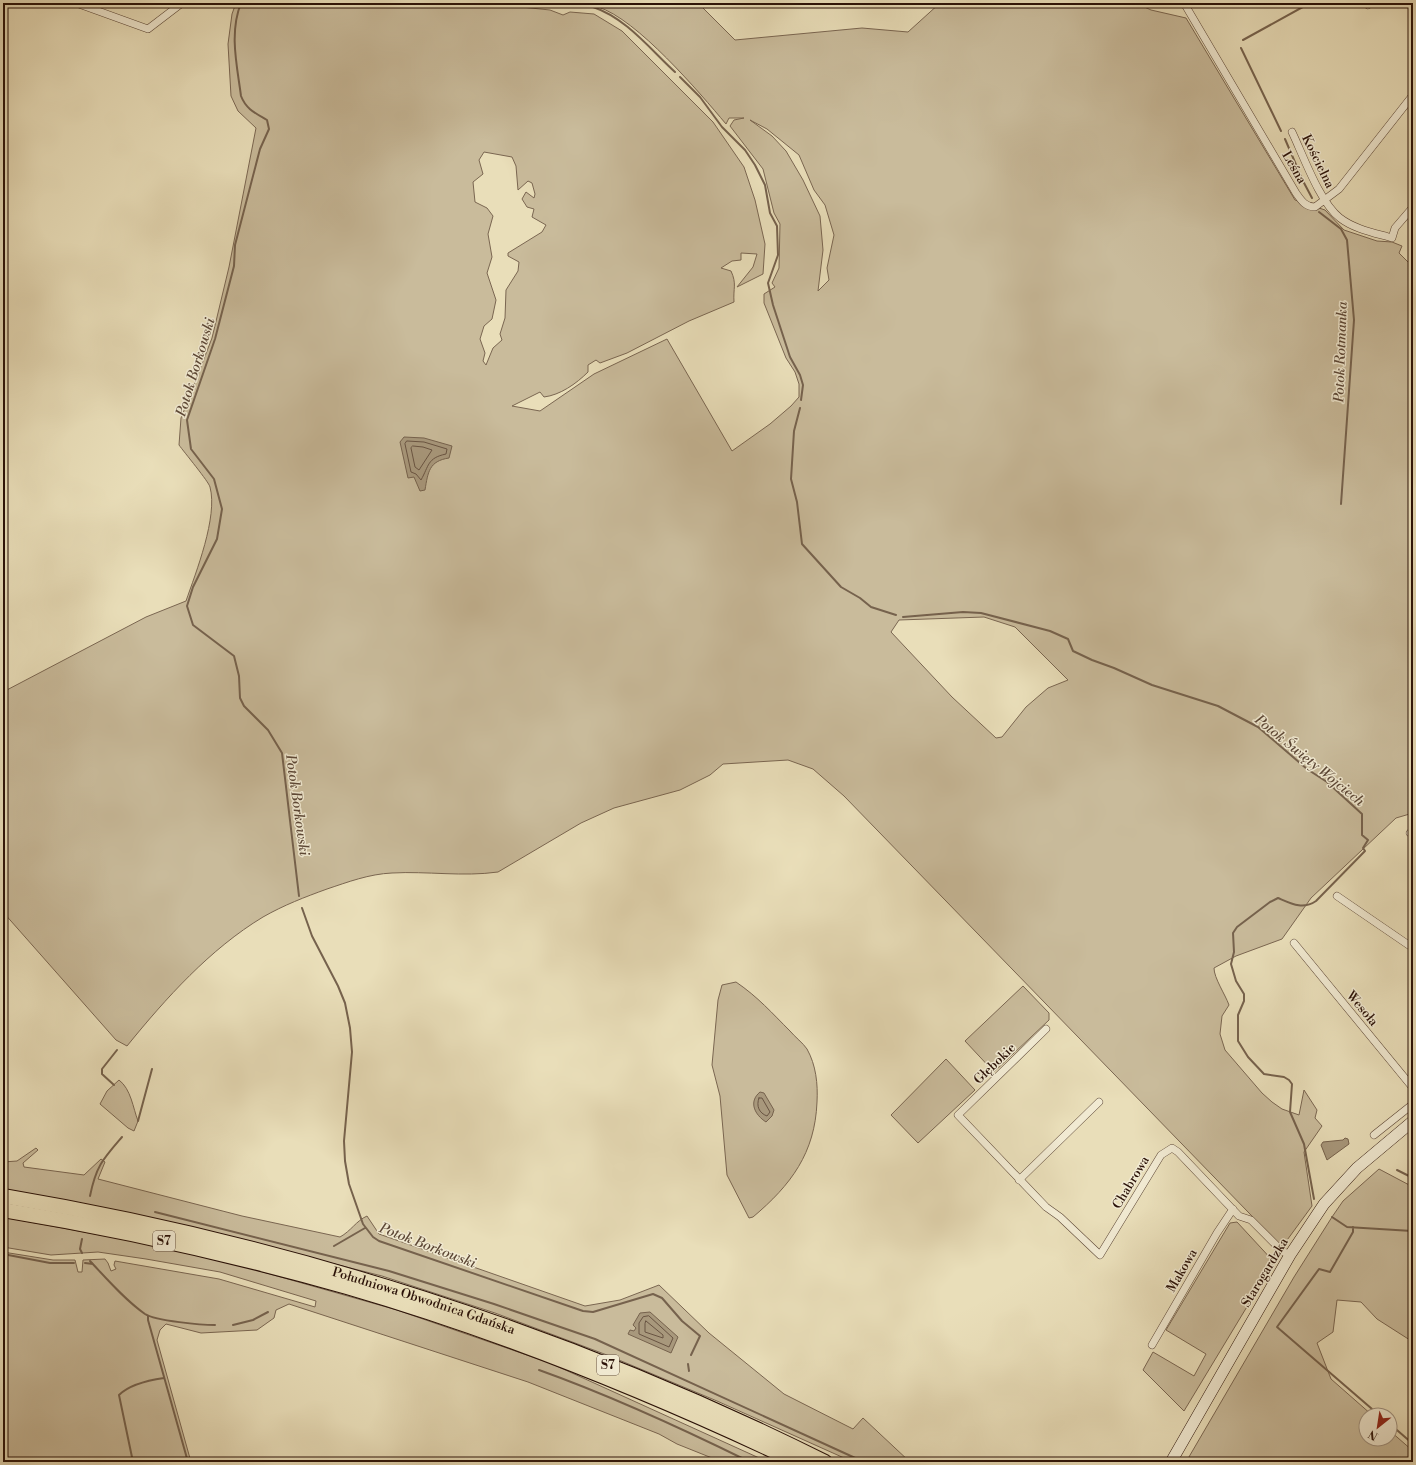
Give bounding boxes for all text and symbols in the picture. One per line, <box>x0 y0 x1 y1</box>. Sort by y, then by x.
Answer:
street label: Kościelna <box>1298 132 1338 191</box>
street label: Leśna <box>1278 148 1310 187</box>
water label: Potok Rotmanka <box>1330 301 1352 404</box>
water label: Potok Borkowski <box>172 315 220 420</box>
water label: Potok Święty Wojciech <box>1250 709 1369 811</box>
water label: Potok Borkowski <box>281 752 313 858</box>
street label: Wesoła <box>1342 987 1382 1030</box>
street label: Głębokie <box>970 1039 1019 1088</box>
street label: Chabrowa <box>1109 1153 1153 1212</box>
water label: Potok Borkowski <box>376 1219 479 1273</box>
road number: S7 <box>153 1231 175 1251</box>
street label: Starogardzka <box>1238 1235 1292 1310</box>
street label: Makowa <box>1163 1246 1201 1295</box>
street label: Południowa Obwodnica Gdańska <box>330 1264 518 1338</box>
road number: S7 <box>597 1355 619 1375</box>
north arrow <box>1358 1407 1398 1447</box>
text: N <box>1366 1426 1381 1443</box>

